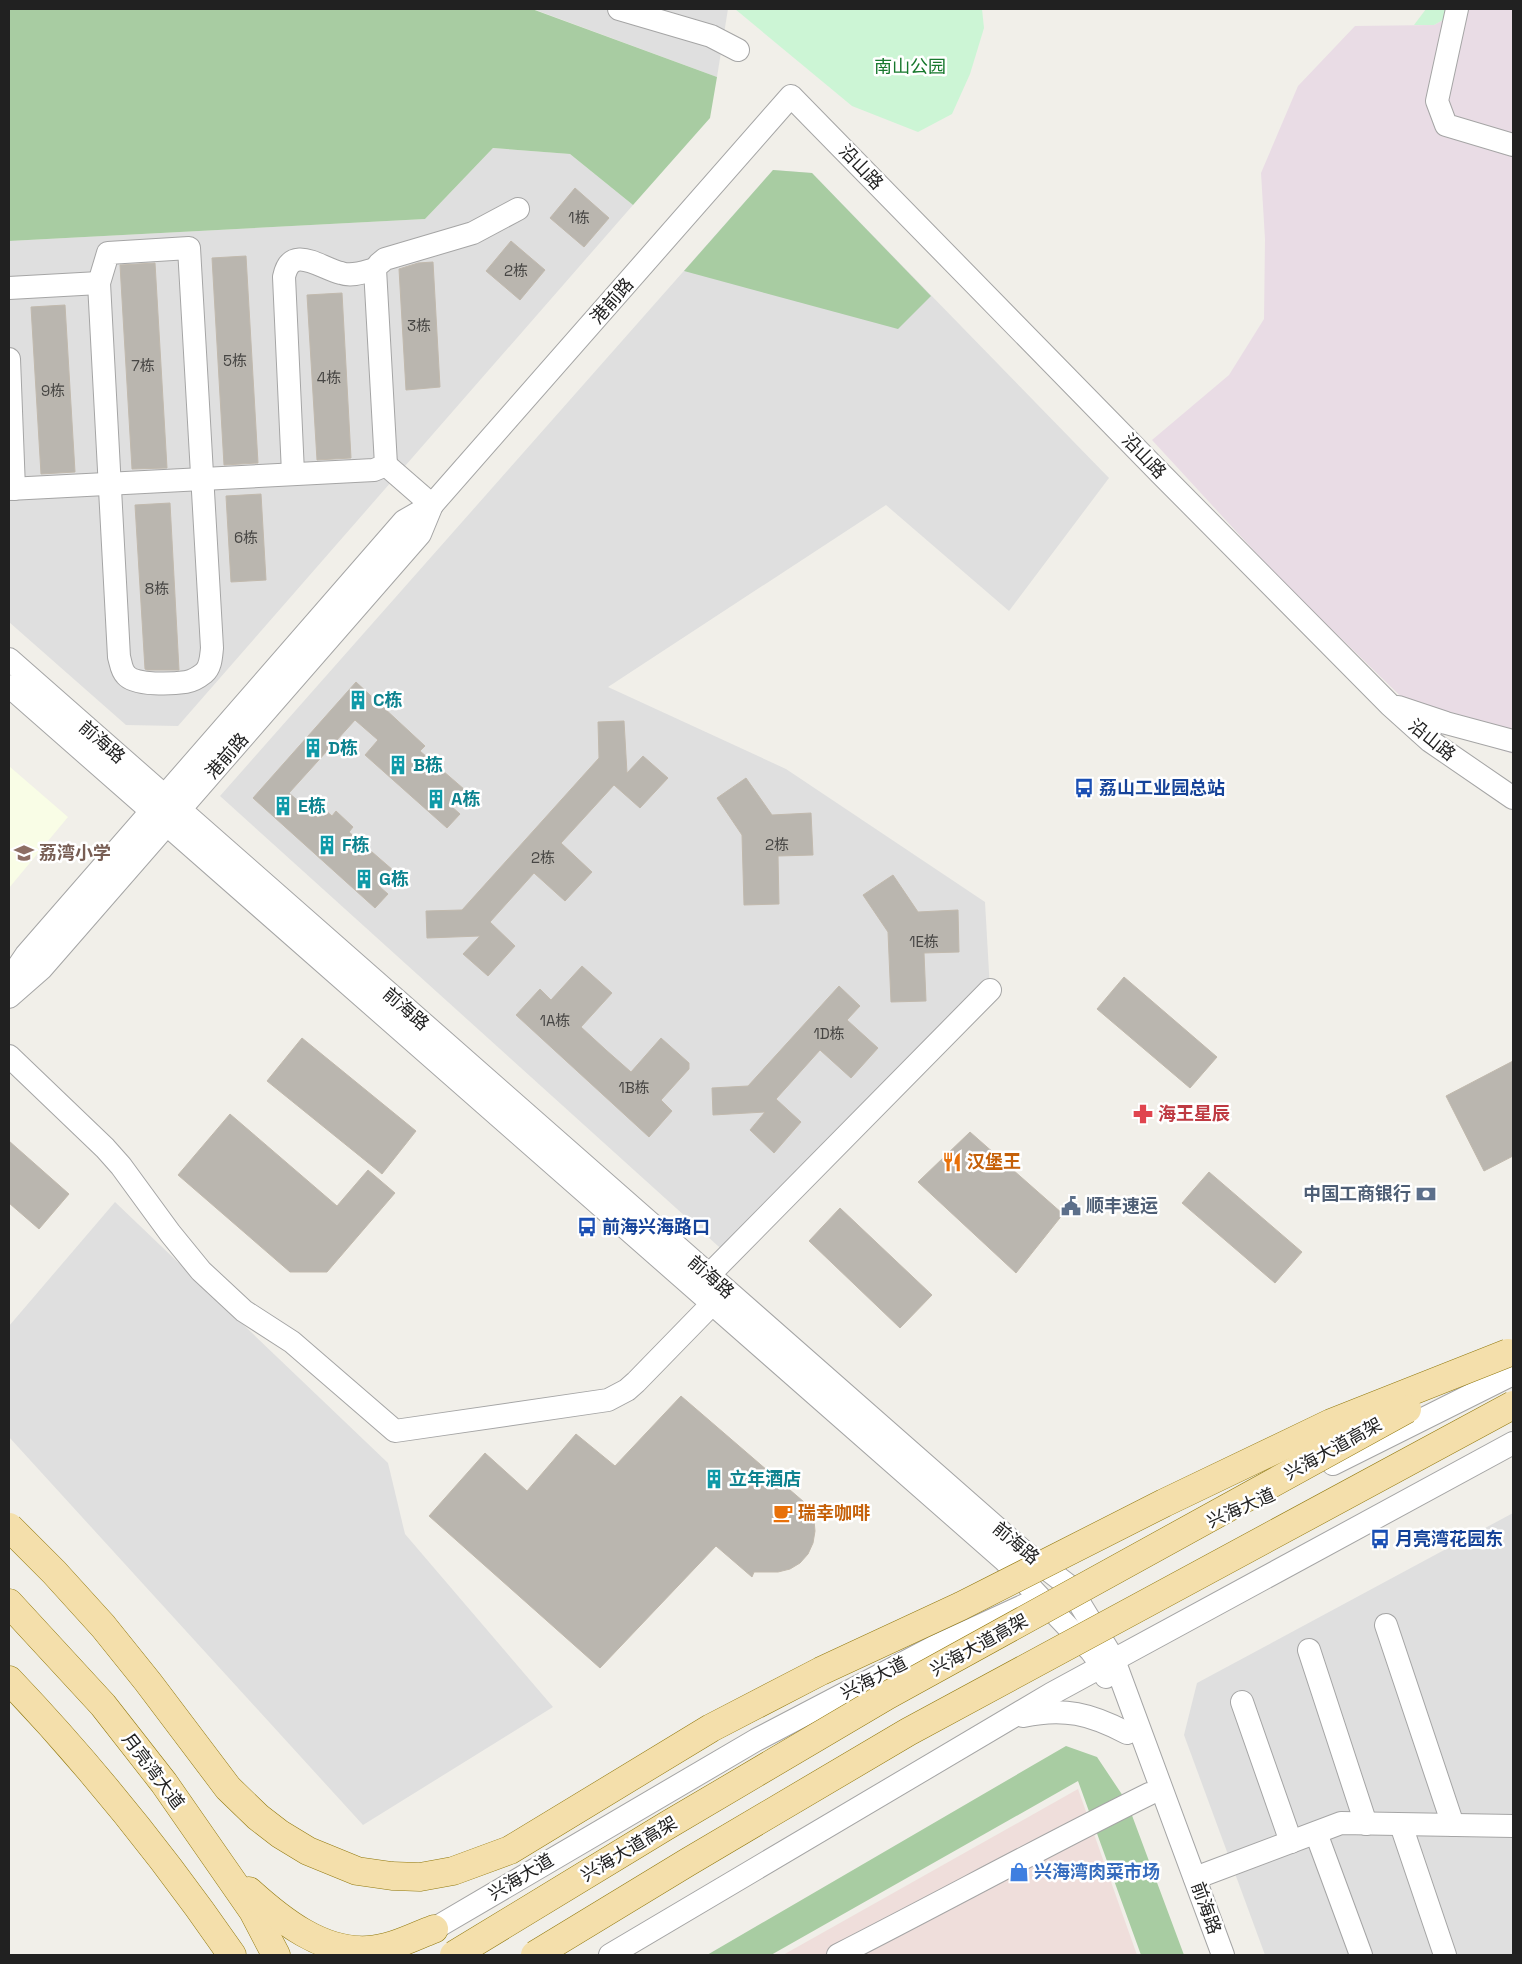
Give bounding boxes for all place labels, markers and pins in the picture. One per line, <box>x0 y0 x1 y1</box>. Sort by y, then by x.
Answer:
place label: C栋 <box>373 688 403 711</box>
building icon: C栋 <box>347 689 369 711</box>
place label: D栋 <box>328 736 358 759</box>
building icon: D栋 <box>302 737 324 759</box>
place label: B栋 <box>413 753 443 776</box>
building icon: B栋 <box>387 754 409 776</box>
place label: 荔山工业园总站 <box>1099 776 1225 799</box>
bus stop icon: 荔山工业园总站 <box>1073 777 1095 799</box>
place label: A栋 <box>451 787 480 810</box>
building icon: A栋 <box>425 788 447 810</box>
place label: E栋 <box>298 794 326 817</box>
building icon: E栋 <box>272 795 294 817</box>
place label: F栋 <box>342 833 370 856</box>
building icon: F栋 <box>316 834 338 856</box>
place label: 荔湾小学 <box>39 841 111 864</box>
school or university icon: 荔湾小学 <box>13 842 35 864</box>
place label: G栋 <box>379 867 409 890</box>
building icon: G栋 <box>353 868 375 890</box>
place label: 海王星辰 <box>1158 1102 1230 1125</box>
pharmacy icon: 海王星辰 <box>1132 1103 1154 1125</box>
place label: 汉堡王 <box>967 1150 1021 1173</box>
restaurant icon: 汉堡王 <box>941 1151 963 1173</box>
place label: 中国工商银行 <box>1303 1182 1411 1205</box>
bank icon: 中国工商银行 <box>1415 1183 1437 1205</box>
place label: 顺丰速运 <box>1086 1194 1158 1217</box>
public building icon: 顺丰速运 <box>1060 1195 1082 1217</box>
place label: 前海兴海路口 <box>602 1215 710 1238</box>
bus stop icon: 前海兴海路口 <box>576 1216 598 1238</box>
place label: 立年酒店 <box>729 1467 801 1490</box>
building icon: 立年酒店 <box>703 1468 725 1490</box>
place label: 瑞幸咖啡 <box>798 1501 870 1524</box>
cafe icon: 瑞幸咖啡 <box>772 1502 794 1524</box>
place label: 月亮湾花园东 <box>1395 1527 1503 1550</box>
bus stop icon: 月亮湾花园东 <box>1369 1528 1391 1550</box>
place label: 兴海湾肉菜市场 <box>1034 1860 1160 1883</box>
shop icon: 兴海湾肉菜市场 <box>1008 1861 1030 1883</box>

